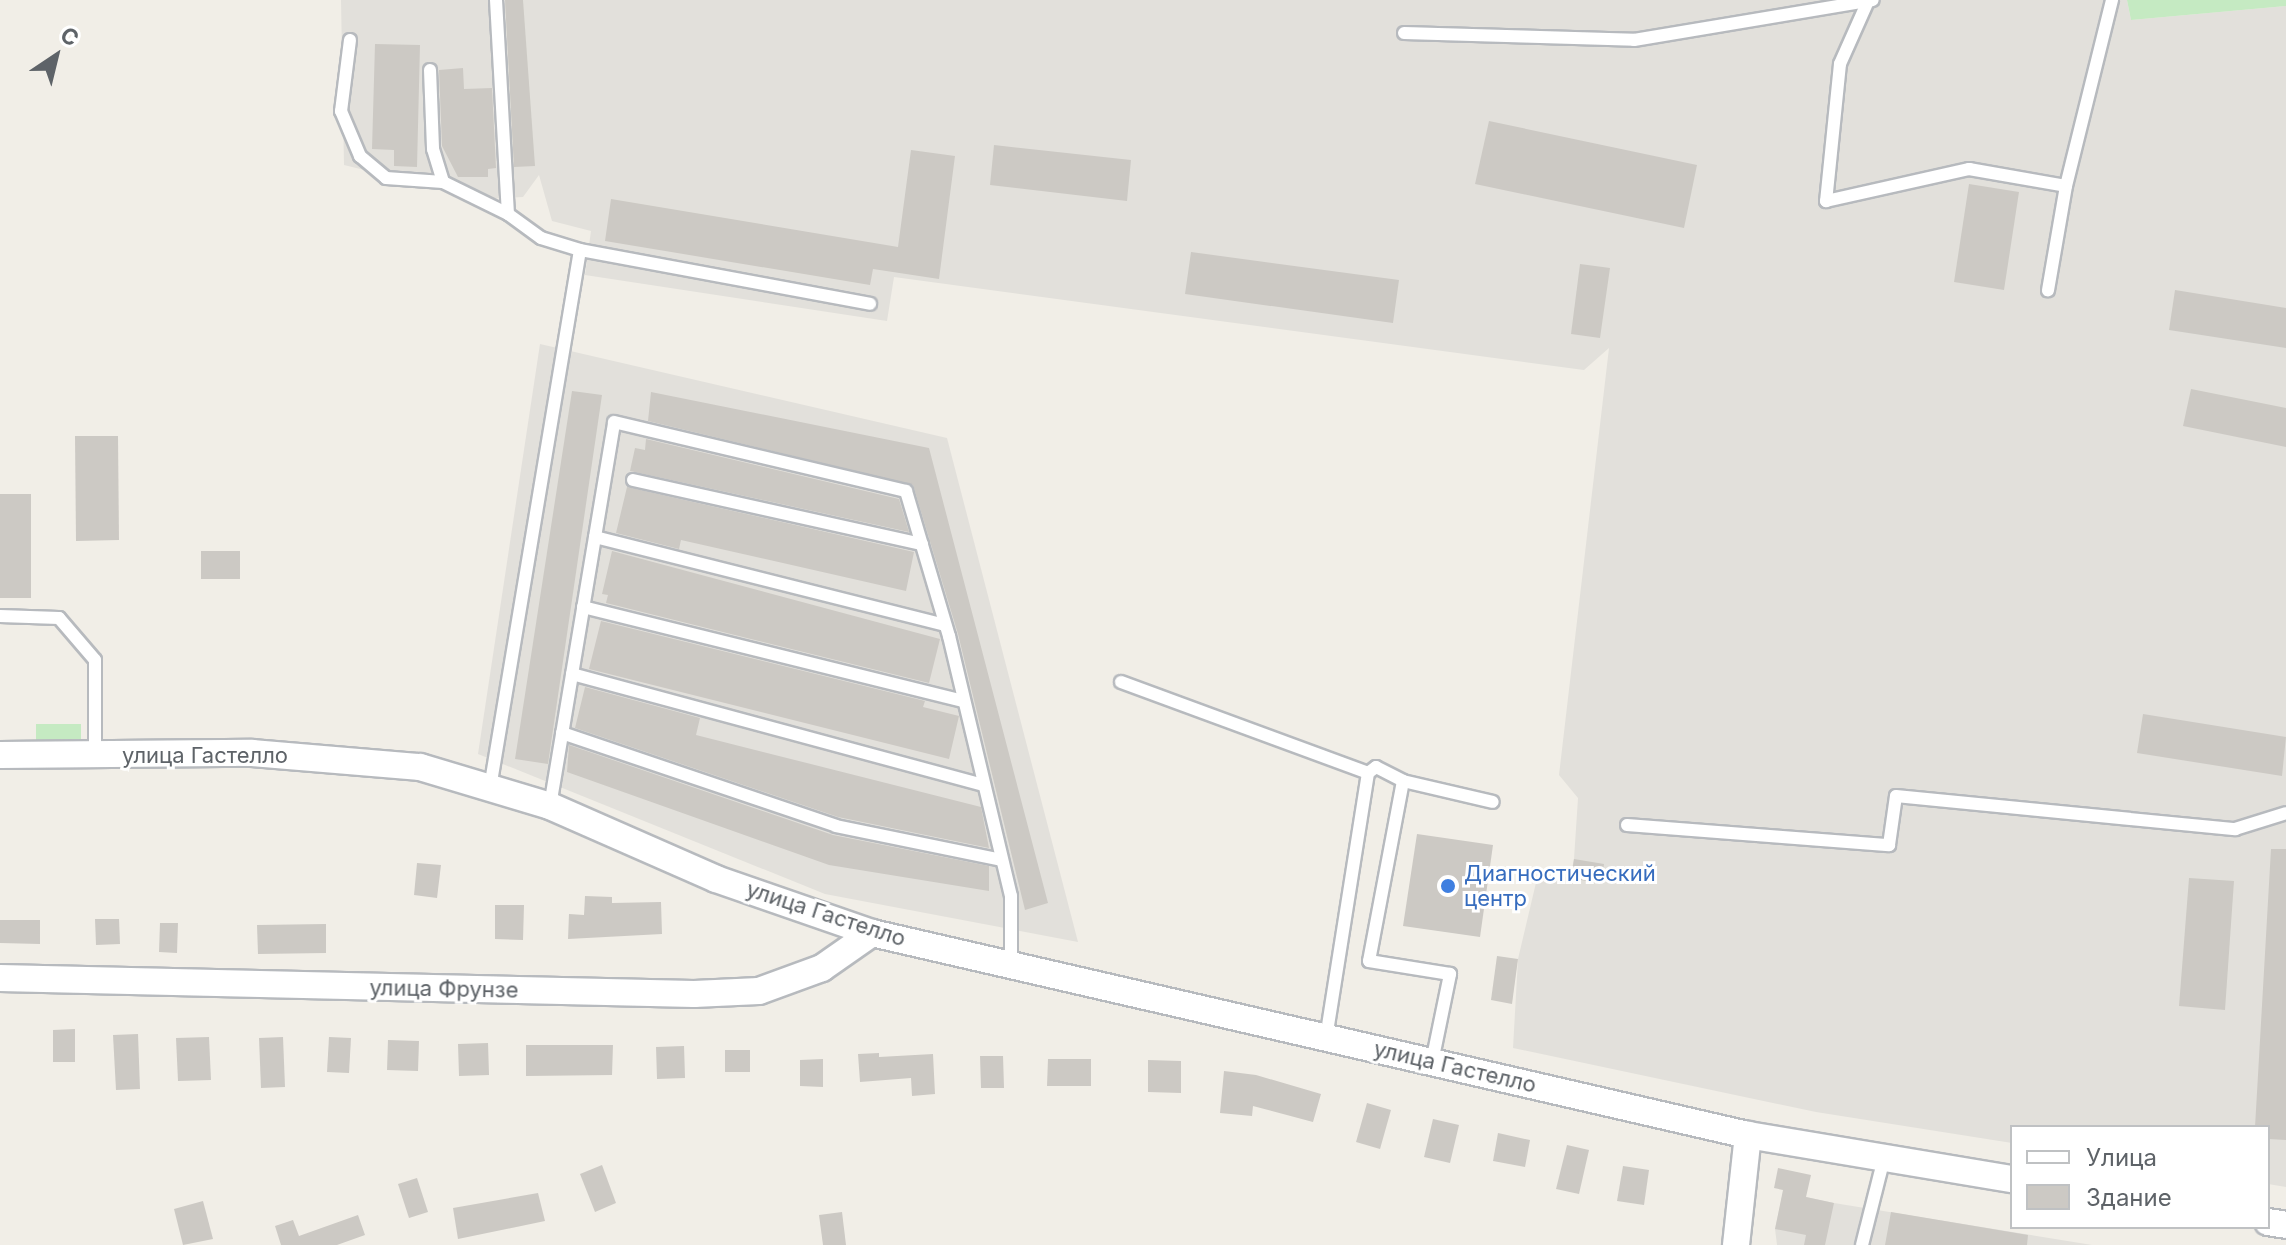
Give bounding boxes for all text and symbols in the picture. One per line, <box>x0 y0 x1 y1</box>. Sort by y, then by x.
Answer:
north arrow <box>16 16 96 96</box>
text: С <box>56 21 84 52</box>
street label: улица Гастелло <box>122 743 288 769</box>
place label: Диагностический центр <box>1464 860 1656 912</box>
street label: улица Гастелло <box>743 876 909 952</box>
marker: Диагностический центр <box>1439 877 1457 895</box>
street label: улица Фрунзе <box>369 975 519 1003</box>
street label: улица Гастелло <box>1371 1035 1539 1099</box>
legend <box>2010 1125 2270 1229</box>
text: Улица <box>2086 1143 2157 1172</box>
text: Здание <box>2086 1183 2172 1212</box>

